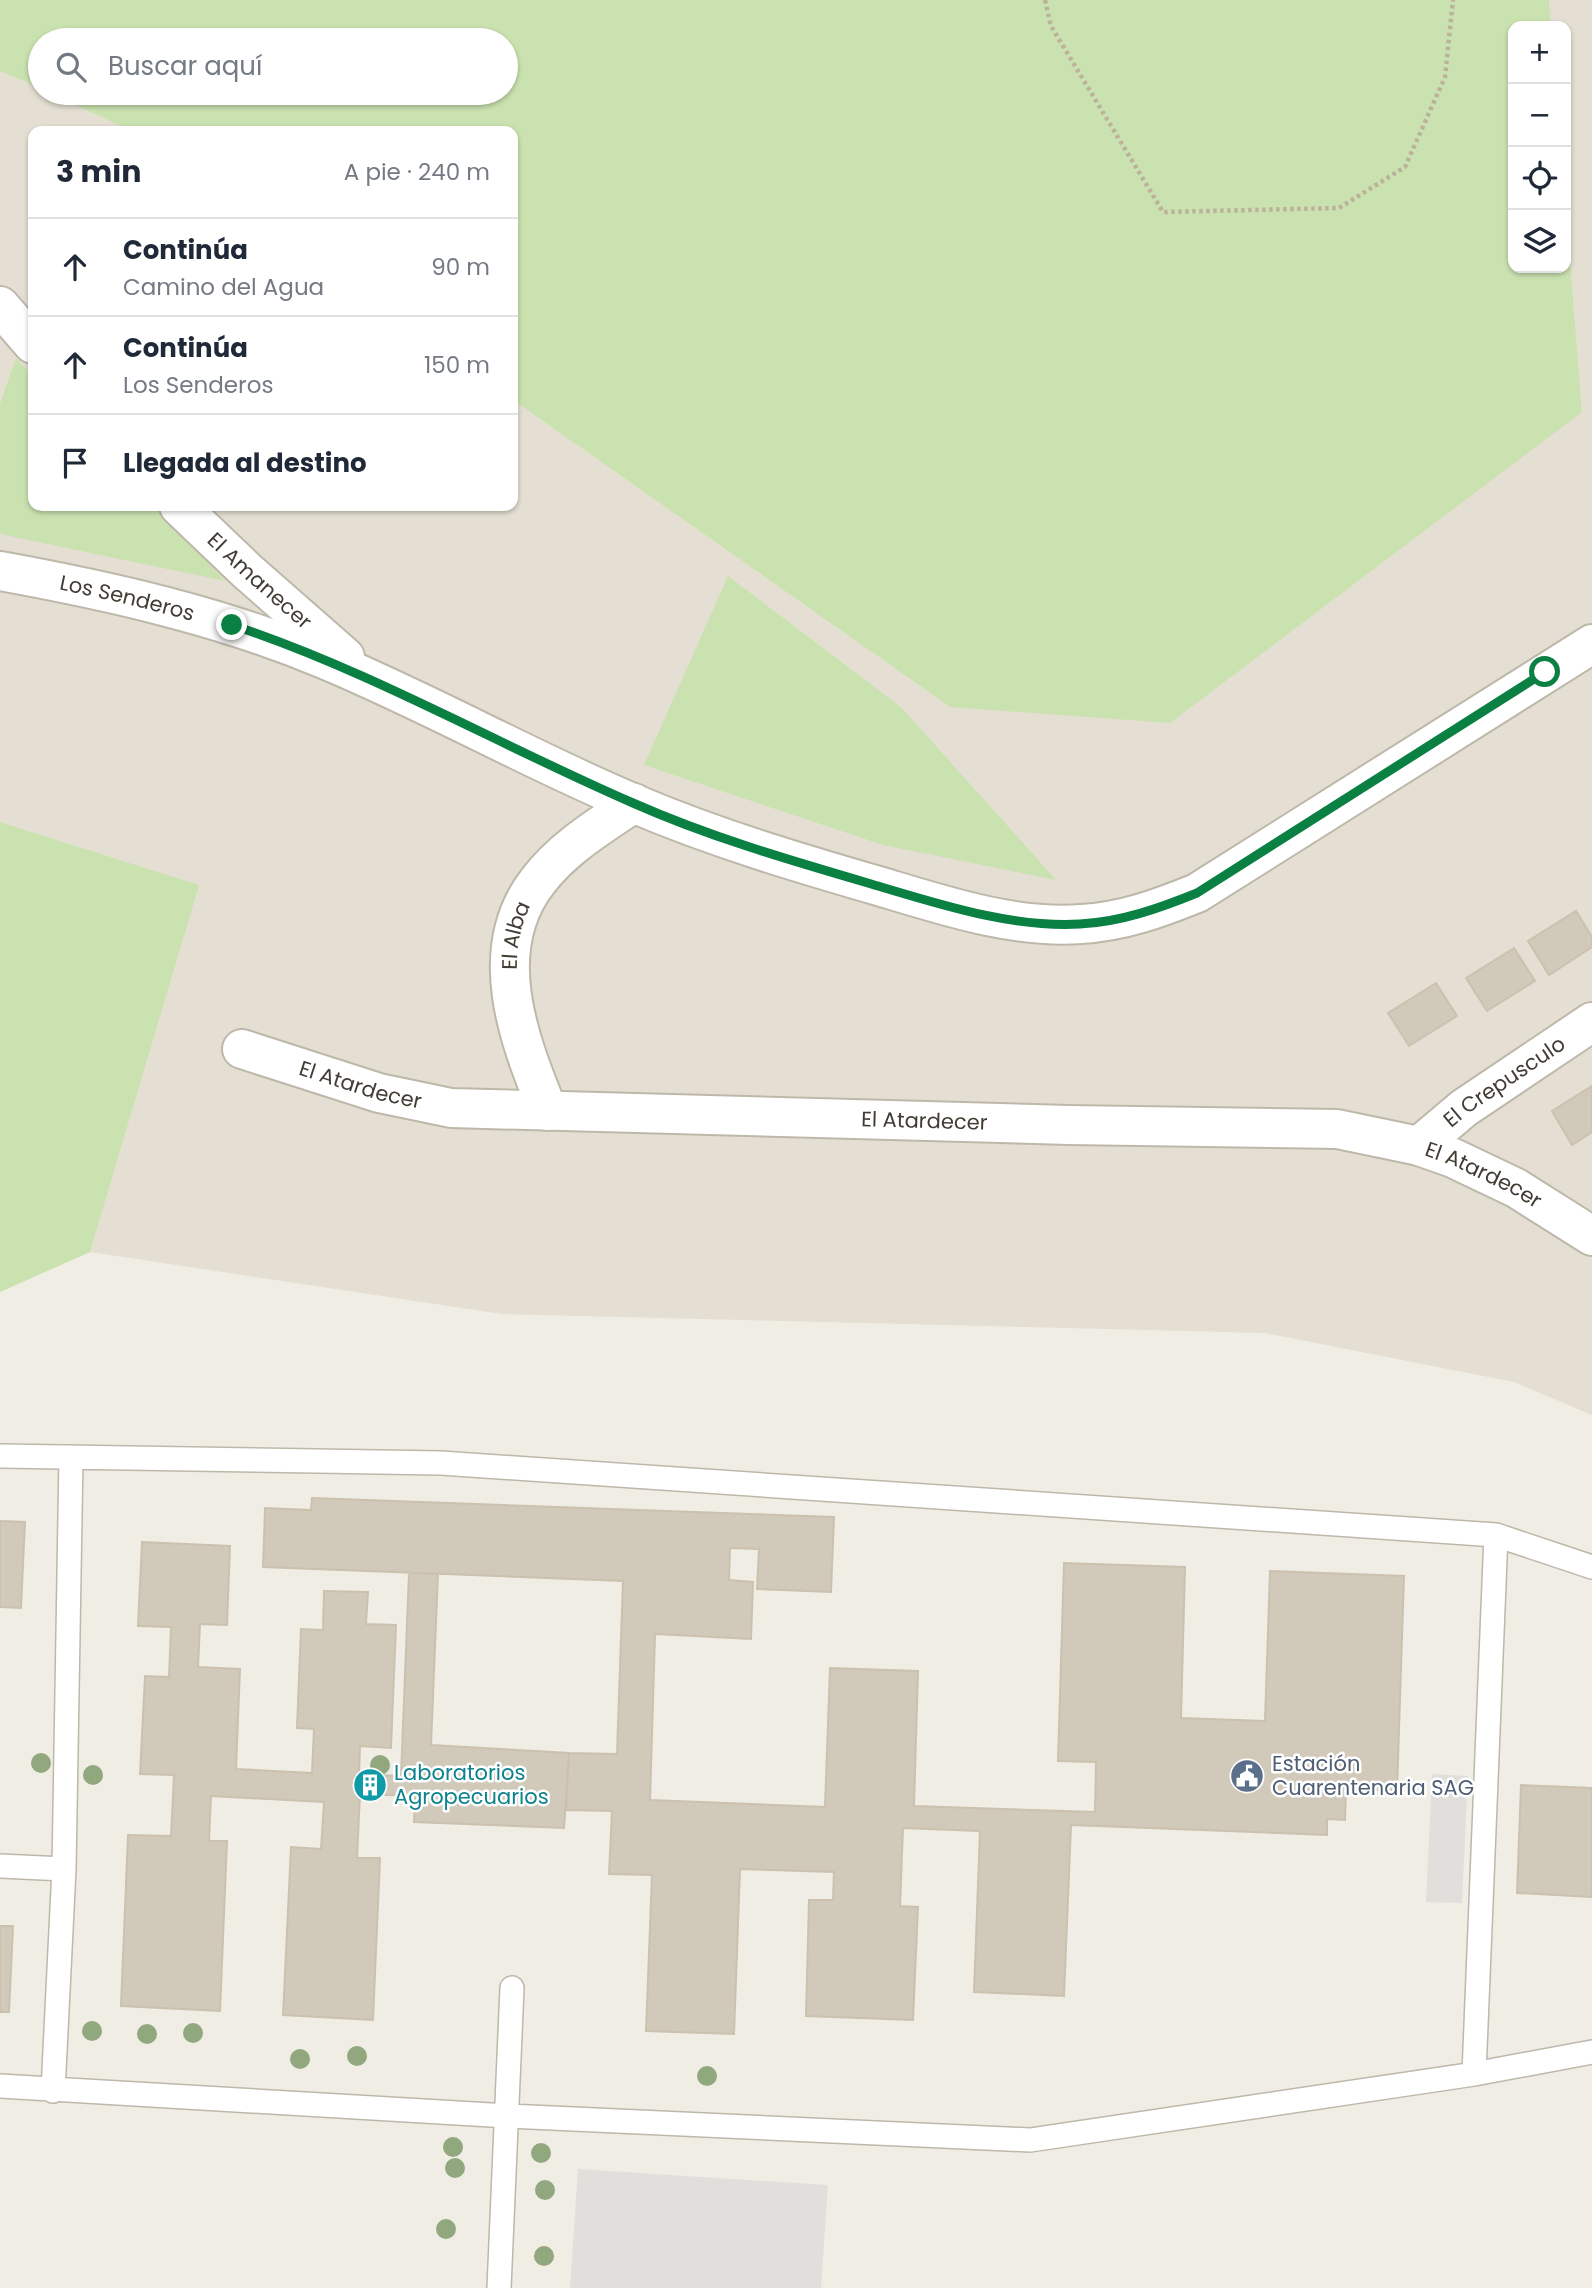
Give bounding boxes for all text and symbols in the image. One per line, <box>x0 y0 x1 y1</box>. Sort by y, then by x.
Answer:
map controls <box>1508 21 1571 273</box>
button: + <box>1508 21 1571 84</box>
search box <box>28 28 518 105</box>
icon: search <box>52 48 90 86</box>
text: Buscar aquí <box>108 48 262 84</box>
button: − <box>1508 84 1571 147</box>
button: locate <box>1508 147 1571 210</box>
text: 3 min <box>56 150 141 193</box>
text: A pie · 240 m <box>344 156 490 188</box>
button: layers <box>1508 210 1571 273</box>
text: Continúa <box>123 232 248 268</box>
icon: ahead <box>56 248 94 286</box>
text: 90 m <box>431 251 490 283</box>
text: Camino del Agua <box>123 271 324 303</box>
text: Continúa <box>123 330 248 366</box>
icon: ahead <box>56 346 94 384</box>
text: 150 m <box>424 349 490 381</box>
text: Los Senderos <box>123 369 273 401</box>
icon: arrive <box>56 444 94 482</box>
text: Llegada al destino <box>123 445 367 481</box>
street label: El Amanecer <box>201 526 318 636</box>
street label: Los Senderos <box>57 568 198 628</box>
route end <box>216 609 247 640</box>
route start <box>1529 656 1560 687</box>
street label: El Alba <box>495 896 537 970</box>
street label: El Crepusculo <box>1437 1029 1571 1134</box>
street label: El Atardecer <box>296 1053 425 1116</box>
street label: El Atardecer <box>861 1104 988 1137</box>
street label: El Atardecer <box>1421 1134 1548 1215</box>
place label: Estación Cuarentenaria SAG <box>1272 1749 1474 1802</box>
public building icon: Estación Cuarentenaria SAG <box>1228 1757 1266 1795</box>
place label: Laboratorios Agropecuarios <box>394 1758 549 1811</box>
building icon: Laboratorios Agropecuarios <box>351 1766 389 1804</box>

